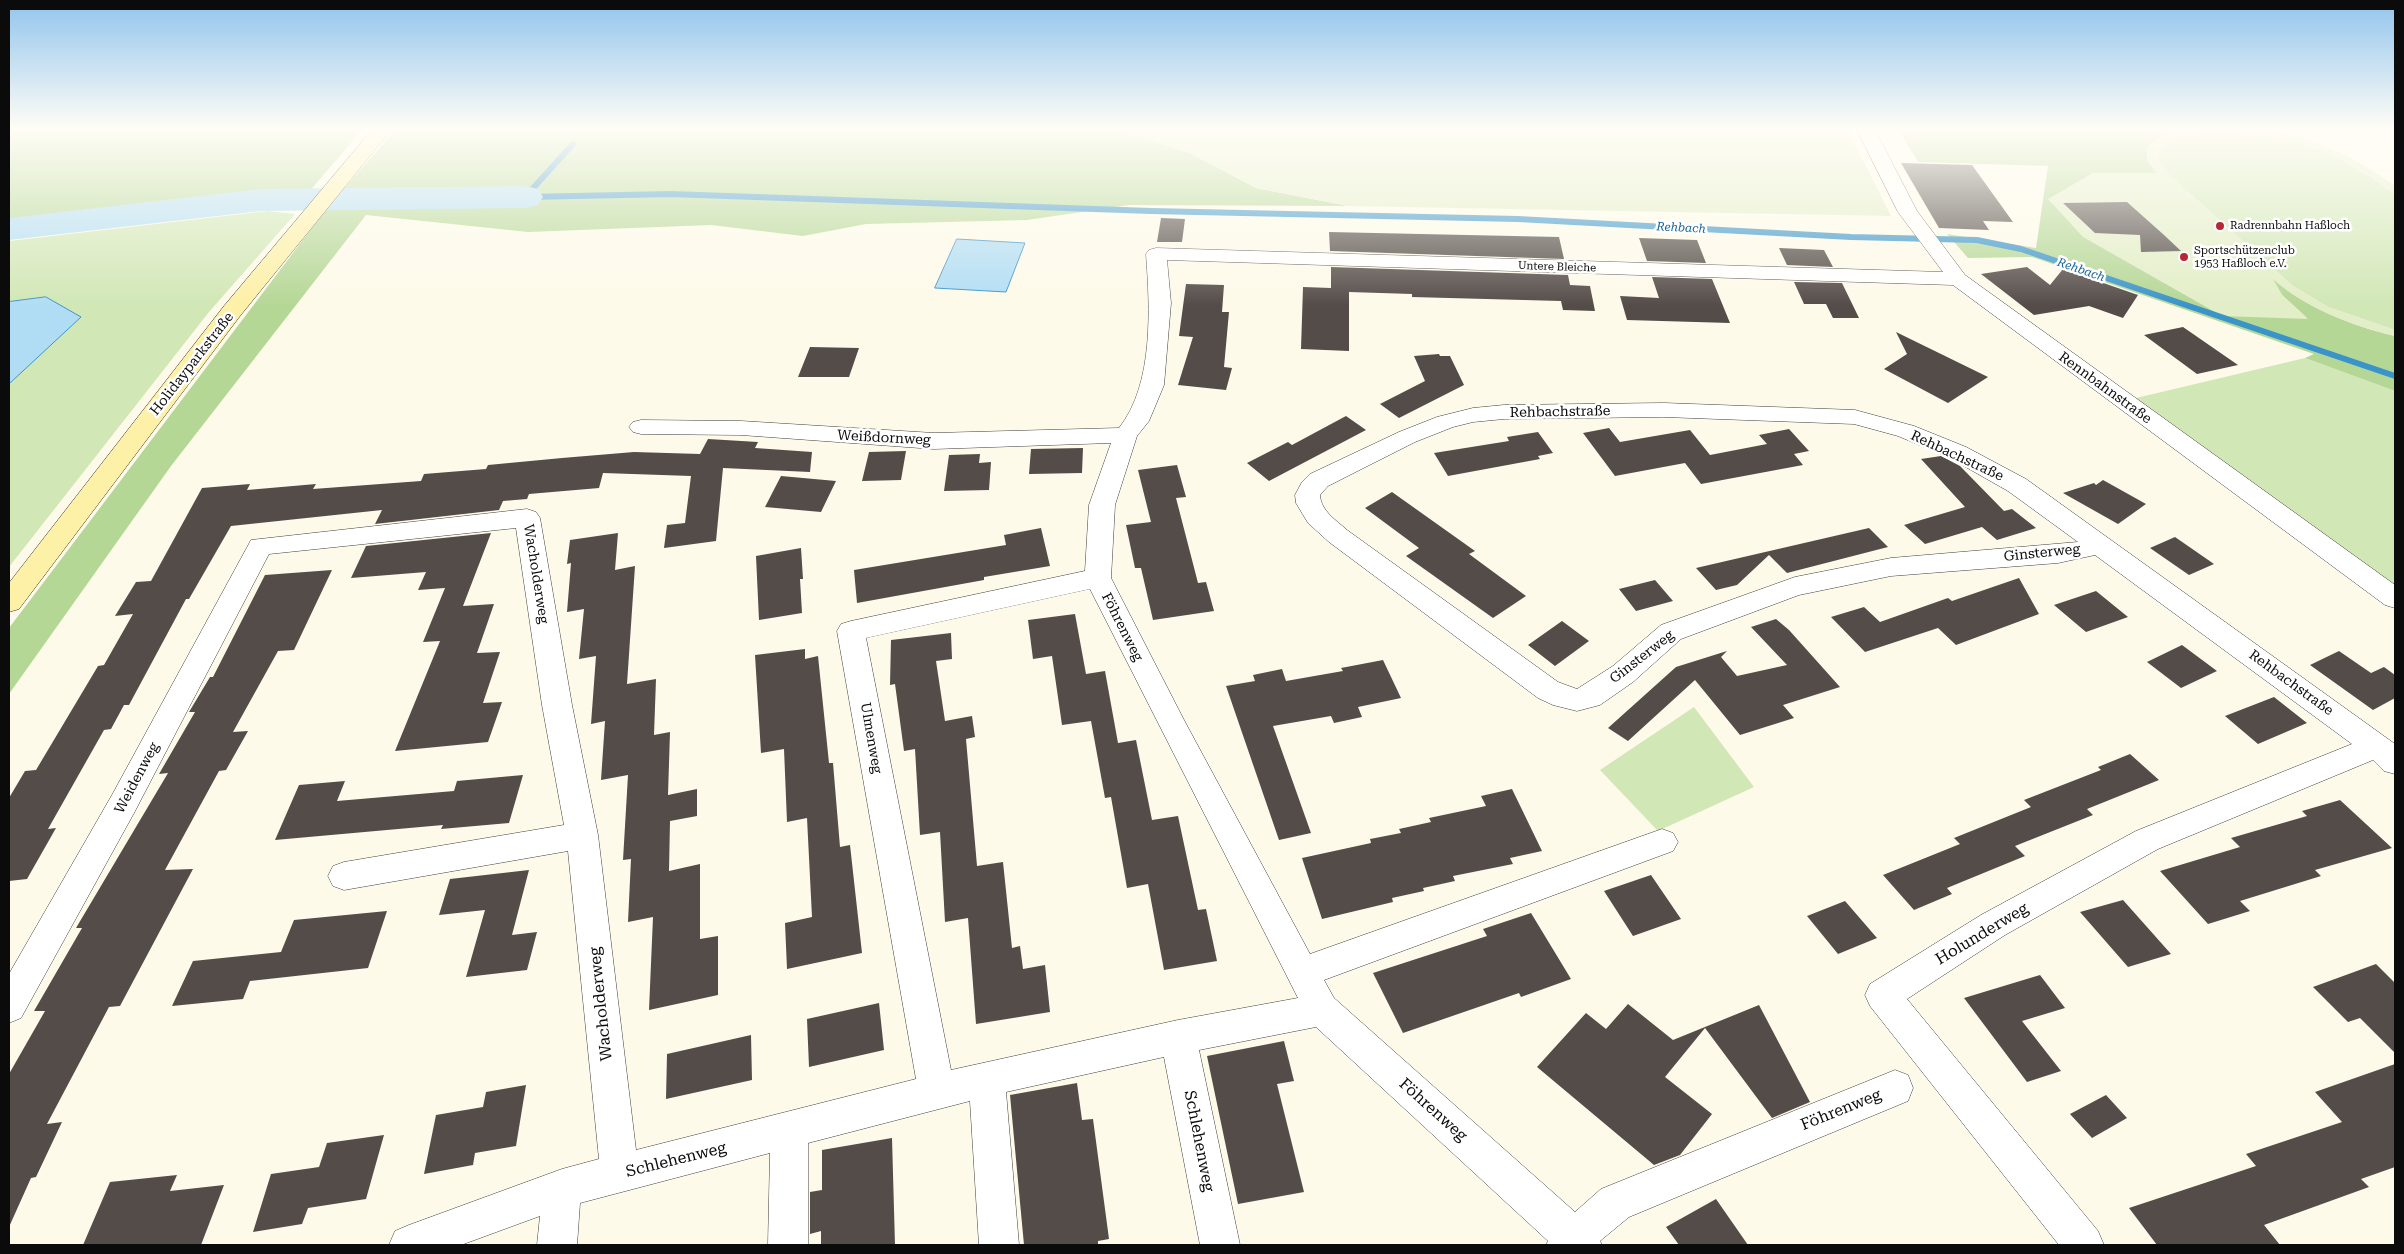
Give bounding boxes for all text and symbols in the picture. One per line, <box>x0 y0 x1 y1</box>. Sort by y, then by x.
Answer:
place label: Radrennbahn Haßloch <box>2230 219 2350 233</box>
water label: Rehbach <box>1656 220 1706 236</box>
marker: Radrennbahn Haßloch <box>2214 220 2226 232</box>
place label: Sportschützenclub 1953 Haßloch e.V. <box>2194 244 2295 270</box>
marker: Sportschützenclub 1953 Haßloch e.V. <box>2178 251 2190 263</box>
water label: Rehbach <box>2055 255 2107 285</box>
street label: Untere Bleiche <box>1518 259 1596 275</box>
street label: Holidayparkstraße <box>147 309 237 419</box>
street label: Rennbahnstraße <box>2055 349 2155 427</box>
street label: Rehbachstraße <box>1510 403 1610 421</box>
street label: Weißdornweg <box>837 427 931 449</box>
street label: Rehbachstraße <box>1908 427 2006 485</box>
street label: Wacholderweg <box>520 523 552 625</box>
street label: Ginsterweg <box>2003 541 2081 565</box>
street label: Föhrenweg <box>1098 590 1146 664</box>
street label: Ginsterweg <box>1607 627 1677 687</box>
street label: Rehbachstraße <box>2245 647 2337 719</box>
street label: Ulmenweg <box>856 701 886 775</box>
street label: Weidenweg <box>111 740 163 816</box>
street label: Holunderweg <box>1932 899 2032 969</box>
street label: Wacholderweg <box>585 946 617 1062</box>
street label: Föhrenweg <box>1395 1074 1471 1146</box>
street label: Föhrenweg <box>1798 1085 1884 1135</box>
street label: Schlehenweg <box>1180 1089 1218 1193</box>
street label: Schlehenweg <box>624 1138 728 1182</box>

